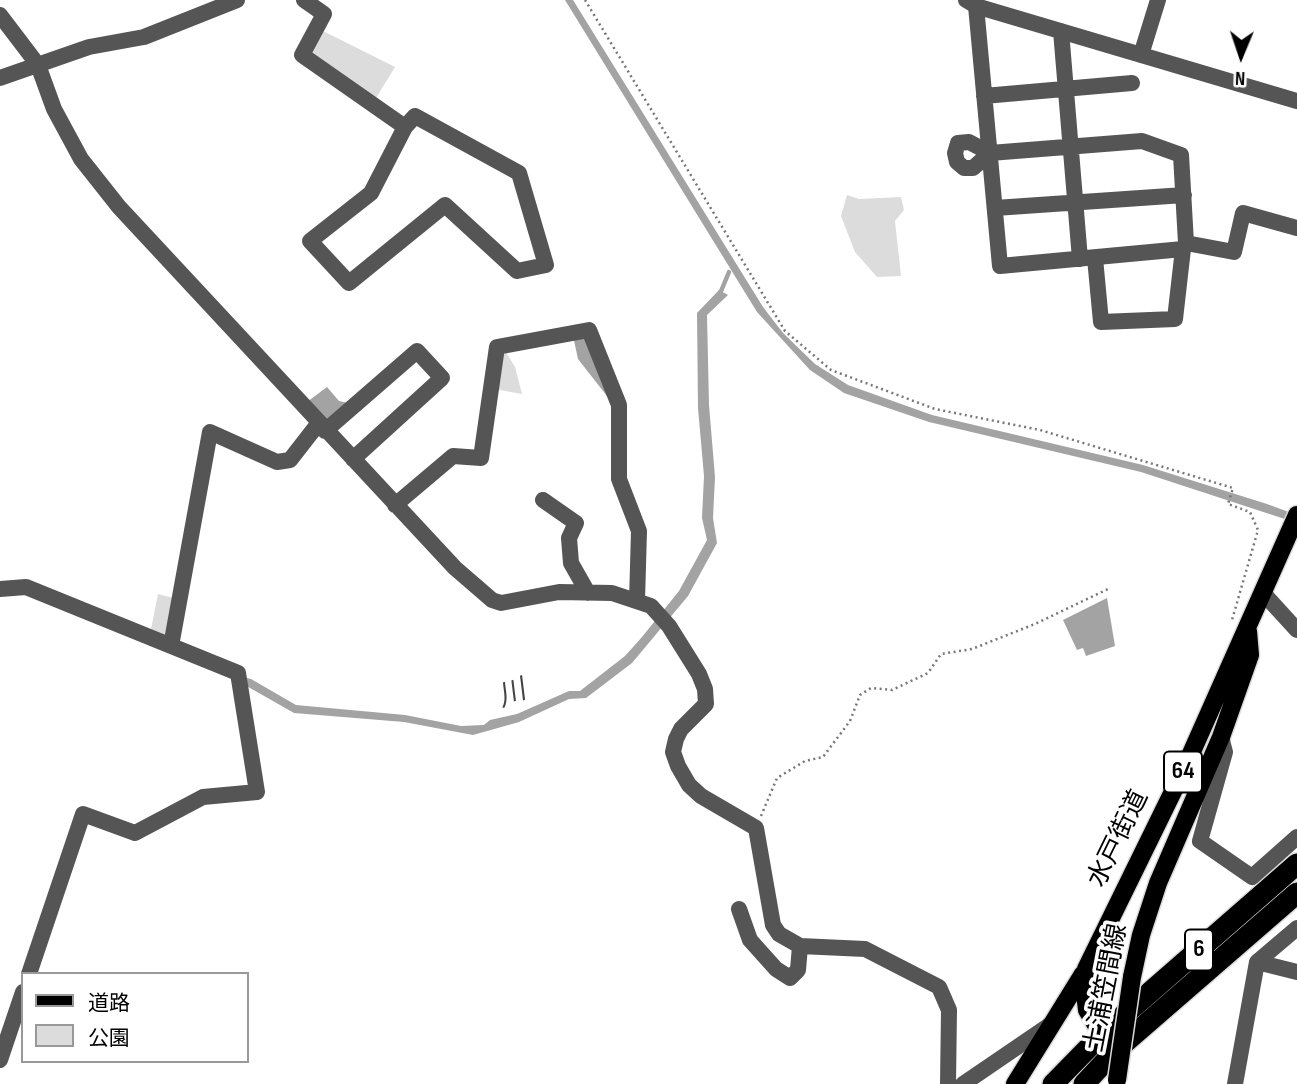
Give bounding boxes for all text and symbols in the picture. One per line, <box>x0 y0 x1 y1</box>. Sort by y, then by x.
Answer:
north arrow <box>1206 21 1276 91</box>
text: N <box>1235 66 1246 89</box>
water label: 川 <box>493 674 531 716</box>
road number: 64 <box>1164 752 1202 792</box>
street label: 水戸街道 <box>1082 785 1156 893</box>
street label: 土浦笠間線 <box>1079 921 1135 1055</box>
road number: 6 <box>1185 930 1213 970</box>
legend <box>21 972 248 1063</box>
text: 道路 <box>88 991 130 1016</box>
text: 公園 <box>88 1026 130 1051</box>

